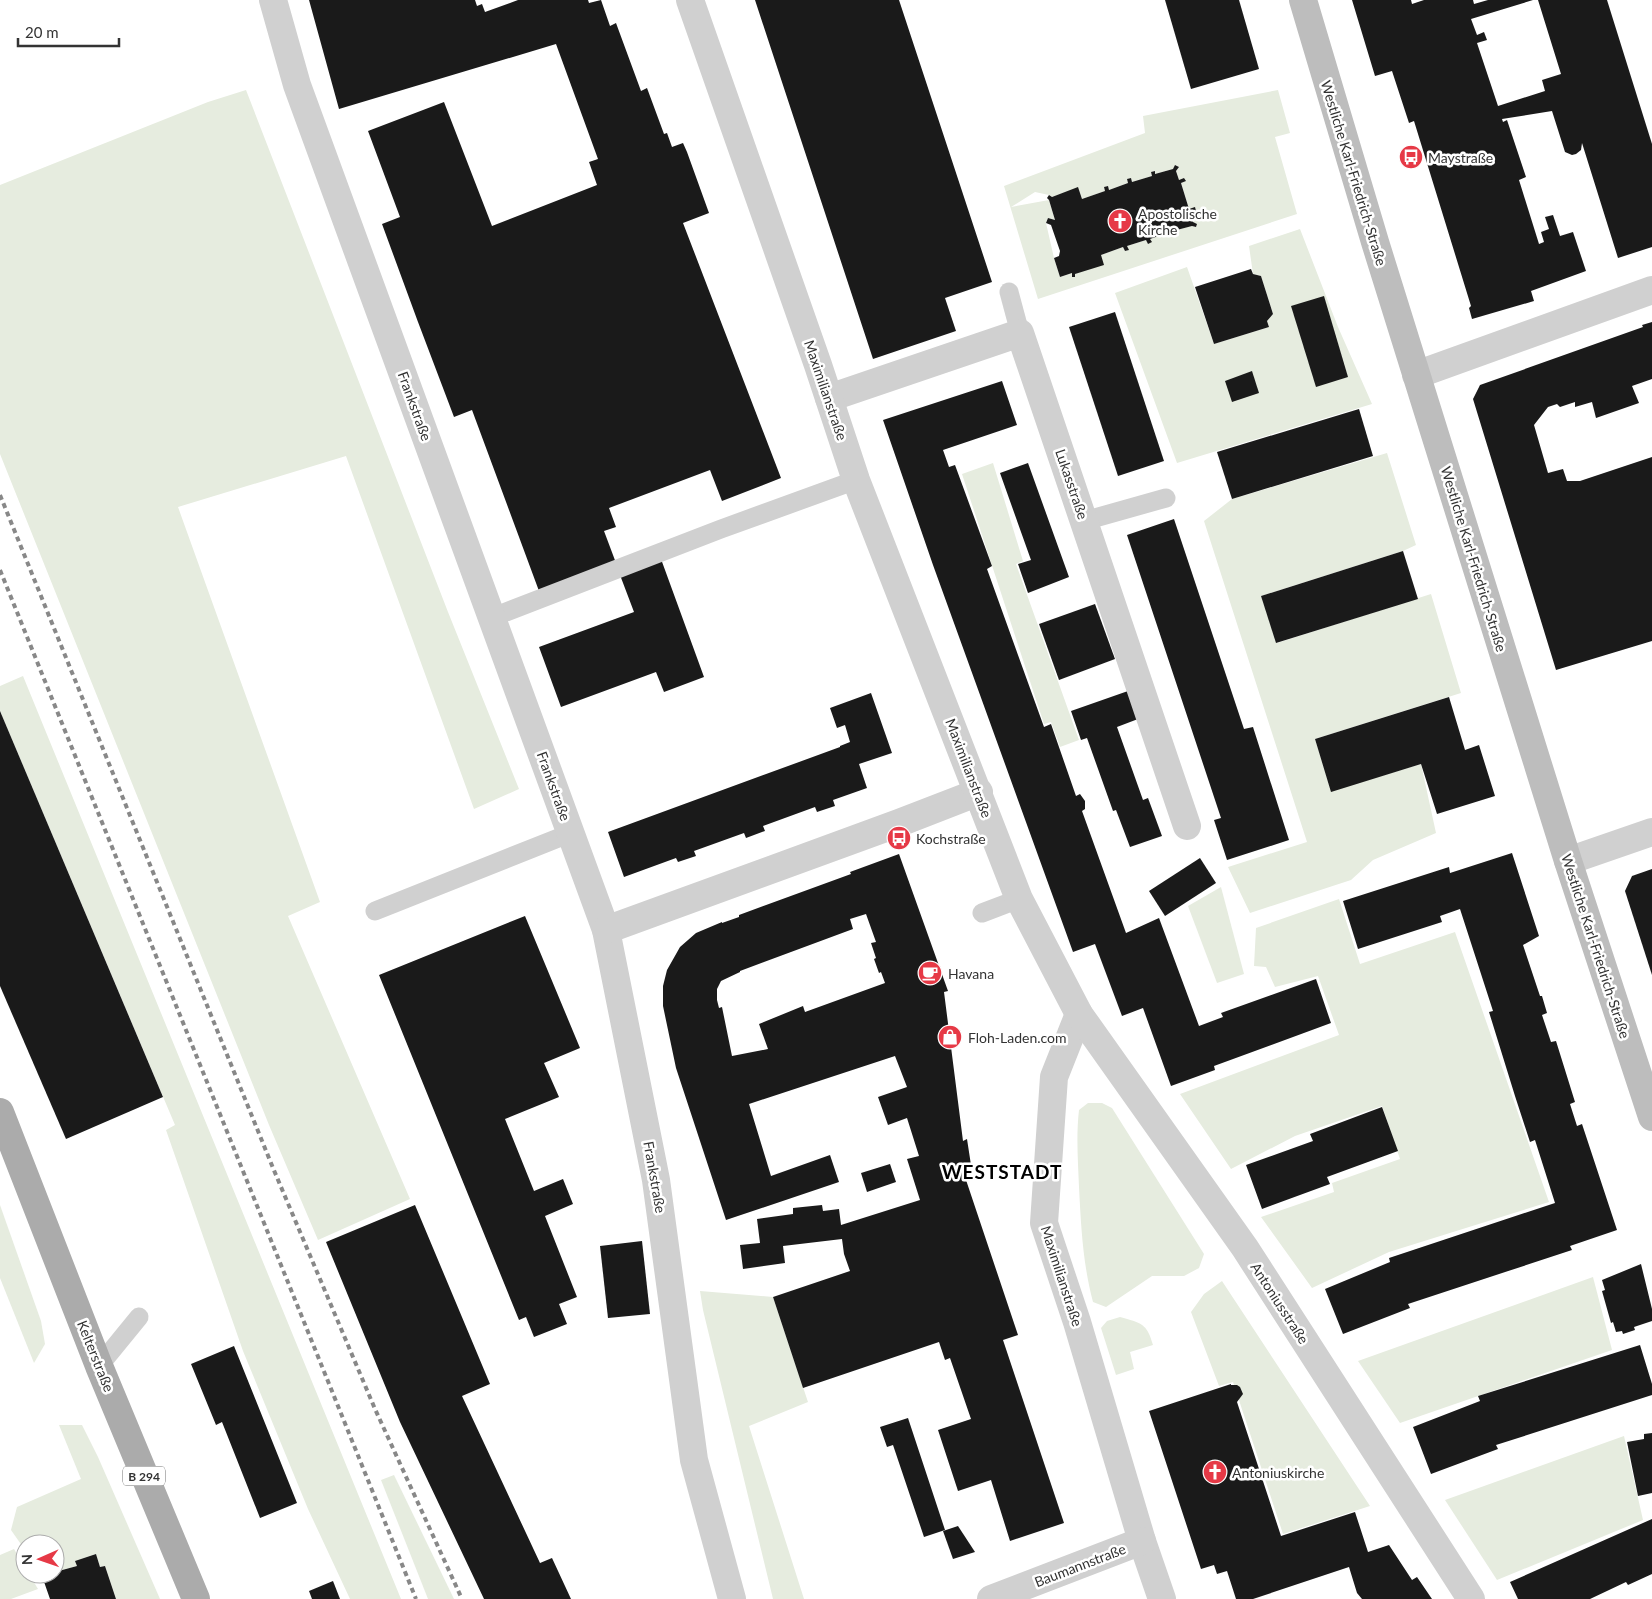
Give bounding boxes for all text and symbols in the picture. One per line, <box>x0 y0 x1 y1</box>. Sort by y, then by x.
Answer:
scale bar <box>18 15 119 47</box>
text: 20 m <box>25 23 59 41</box>
street label: Westliche Karl-Friedrich-Straße <box>1318 78 1390 268</box>
bus stop icon: Maystraße <box>1398 144 1424 170</box>
place label: Maystraße <box>1428 149 1493 166</box>
place label: Apostolische Kirche <box>1138 205 1217 238</box>
church icon: Apostolische Kirche <box>1107 208 1133 234</box>
street label: Maximilianstraße <box>801 338 851 442</box>
street label: Frankstraße <box>395 369 435 443</box>
street label: Lukasstraße <box>1052 447 1092 521</box>
street label: Westliche Karl-Friedrich-Straße <box>1438 464 1510 654</box>
street label: Maximilianstraße <box>942 716 996 820</box>
street label: Frankstraße <box>534 749 574 823</box>
bus stop icon: Kochstraße <box>886 825 912 851</box>
place label: Kochstraße <box>916 830 986 847</box>
street label: Westliche Karl-Friedrich-Straße <box>1558 852 1634 1040</box>
cafe icon: Havana <box>917 960 943 986</box>
place label: Havana <box>948 965 994 982</box>
shop icon: Floh-Laden.com <box>937 1024 963 1050</box>
place label: Floh-Laden.com <box>968 1029 1067 1046</box>
street label: Frankstraße <box>640 1140 670 1214</box>
district label: WESTSTADT <box>942 1160 1062 1183</box>
street label: Maximilianstraße <box>1038 1223 1086 1329</box>
street label: Antoniusstraße <box>1247 1259 1313 1347</box>
street label: Kelterstraße <box>74 1318 118 1394</box>
church icon: Antoniuskirche <box>1202 1459 1228 1485</box>
place label: Antoniuskirche <box>1232 1464 1324 1481</box>
road number: B 294 <box>123 1466 165 1485</box>
north arrow <box>15 1534 65 1584</box>
street label: Baumannstraße <box>1032 1540 1128 1590</box>
text: N <box>18 1554 35 1565</box>

